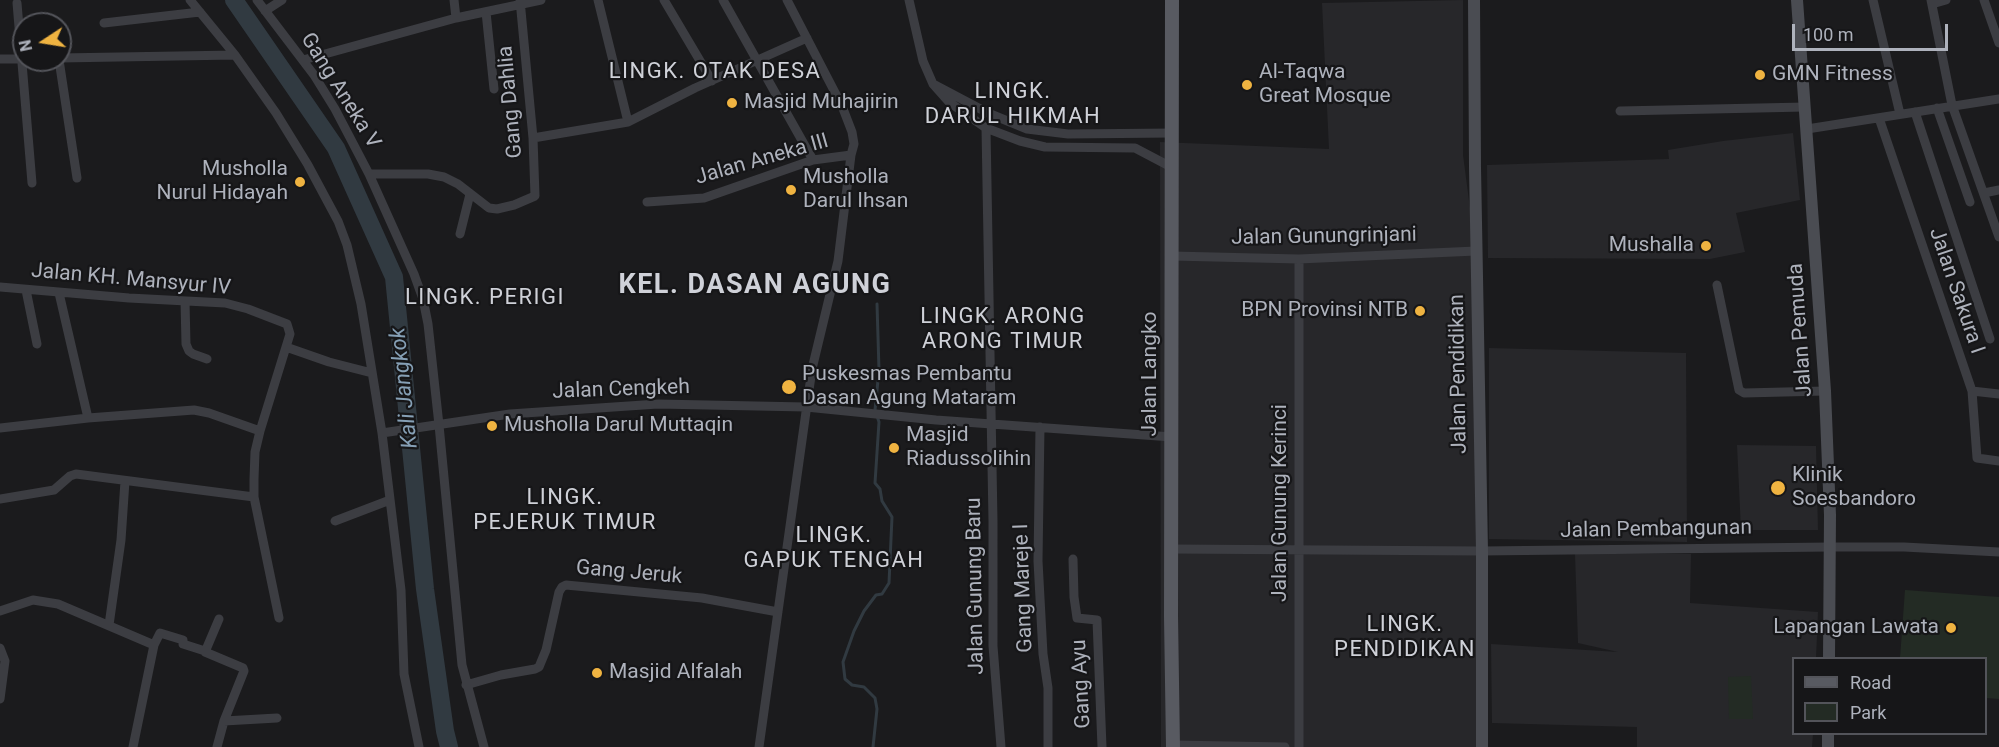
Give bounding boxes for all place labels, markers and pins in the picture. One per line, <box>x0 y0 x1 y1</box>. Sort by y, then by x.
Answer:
place label: Al-Taqwa Great Mosque <box>1259 60 1391 110</box>
place label: GMN Fitness <box>1772 62 1893 88</box>
marker: GMN Fitness <box>1753 68 1767 82</box>
marker: Al-Taqwa Great Mosque <box>1240 78 1254 92</box>
place label: Masjid Muhajirin <box>744 90 899 116</box>
marker: Masjid Muhajirin <box>725 96 739 110</box>
place label: Musholla Nurul Hidayah <box>156 157 288 207</box>
place label: Musholla Darul Ihsan <box>803 165 908 215</box>
marker: Musholla Nurul Hidayah <box>293 175 307 189</box>
marker: Musholla Darul Ihsan <box>784 183 798 197</box>
place label: Mushalla <box>1609 233 1694 259</box>
marker: Mushalla <box>1699 239 1713 253</box>
place label: BPN Provinsi NTB <box>1241 298 1408 324</box>
marker: BPN Provinsi NTB <box>1413 304 1427 318</box>
place label: Puskesmas Pembantu Dasan Agung Mataram <box>802 362 1017 412</box>
marker: Puskesmas Pembantu Dasan Agung Mataram <box>780 378 798 396</box>
place label: Musholla Darul Muttaqin <box>504 413 733 439</box>
marker: Musholla Darul Muttaqin <box>485 419 499 433</box>
place label: Masjid Riadussolihin <box>906 423 1031 473</box>
marker: Masjid Riadussolihin <box>887 441 901 455</box>
place label: Klinik Soesbandoro <box>1792 463 1916 513</box>
marker: Klinik Soesbandoro <box>1769 479 1787 497</box>
place label: Lapangan Lawata <box>1773 615 1939 641</box>
marker: Lapangan Lawata <box>1944 621 1958 635</box>
place label: Masjid Alfalah <box>609 660 742 686</box>
marker: Masjid Alfalah <box>590 666 604 680</box>

